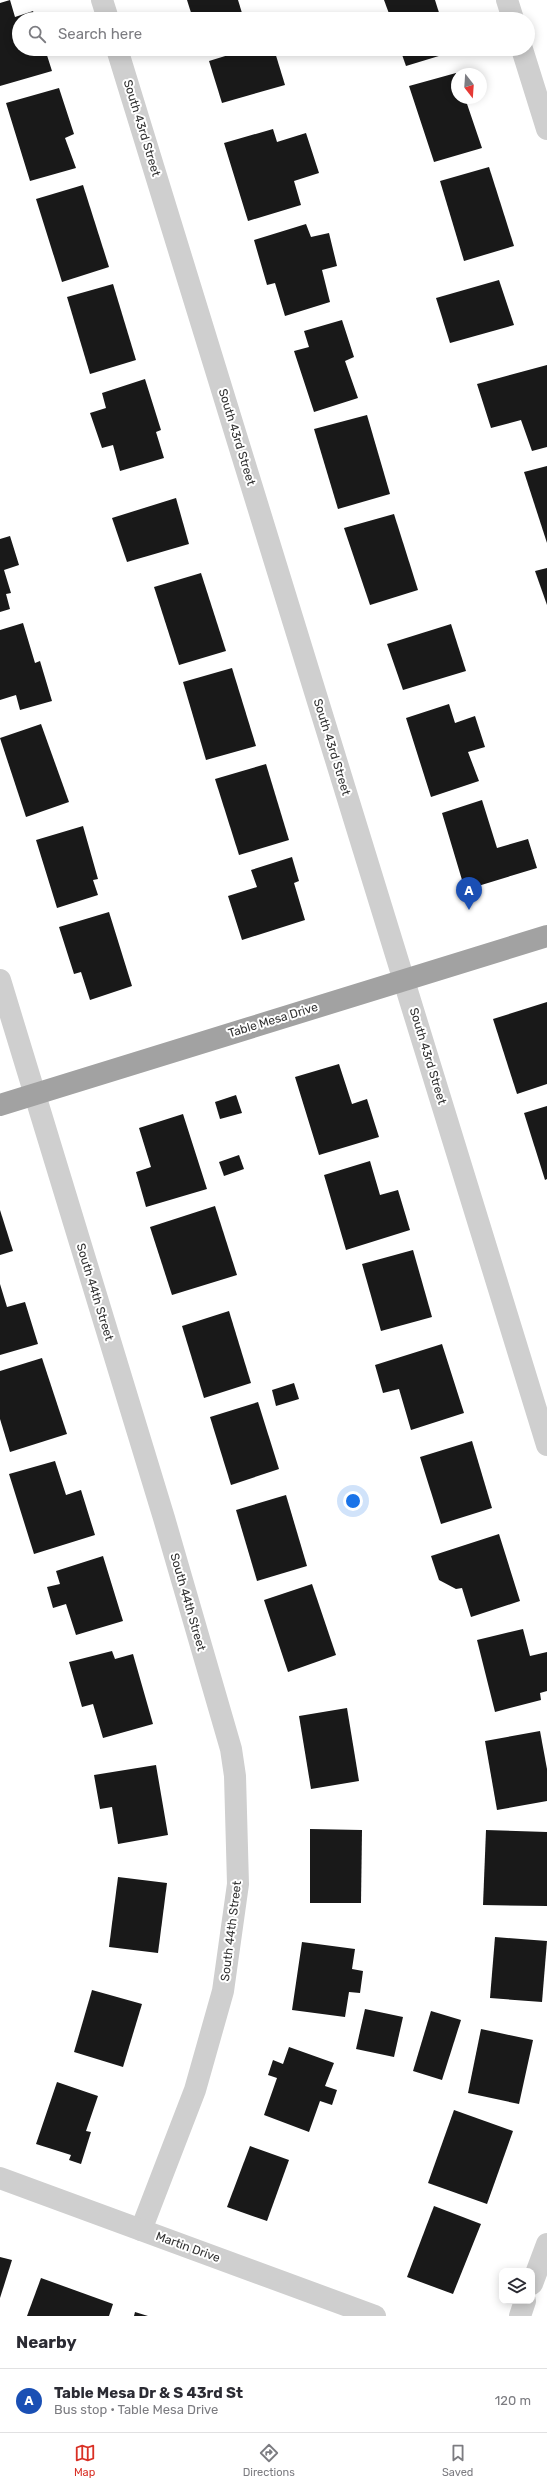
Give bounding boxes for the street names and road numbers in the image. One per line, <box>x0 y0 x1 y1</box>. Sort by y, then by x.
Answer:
street label: South 43rd Street <box>121 78 163 178</box>
street label: South 43rd Street <box>216 387 258 487</box>
street label: South 43rd Street <box>311 697 353 797</box>
street label: Table Mesa Drive <box>226 1000 320 1040</box>
street label: South 43rd Street <box>407 1006 449 1106</box>
street label: South 44th Street <box>74 1242 117 1343</box>
street label: South 44th Street <box>167 1551 209 1653</box>
street label: South 44th Street <box>218 1880 244 1982</box>
street label: Martin Drive <box>154 2229 222 2265</box>

